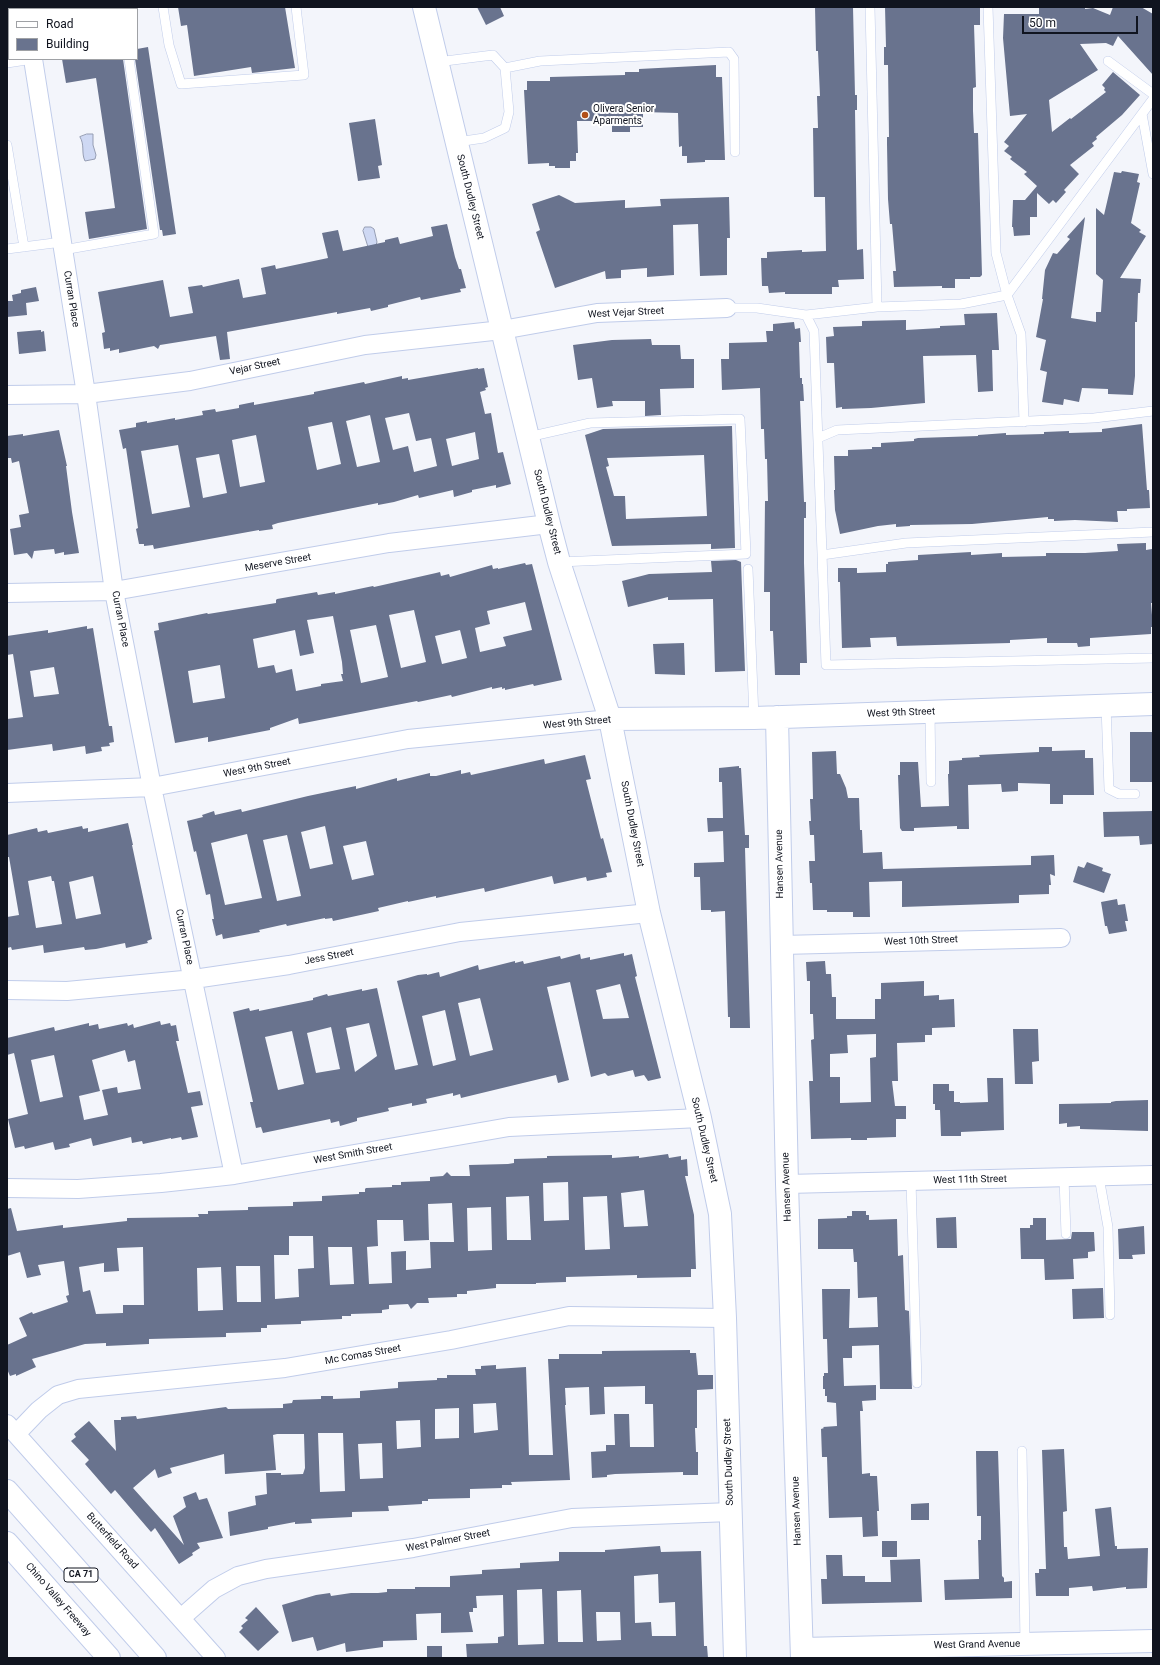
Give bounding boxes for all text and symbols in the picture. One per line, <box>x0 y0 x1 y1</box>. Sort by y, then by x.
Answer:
legend <box>8 8 138 60</box>
scale bar <box>1024 8 1140 34</box>
text: 50 m <box>1029 16 1056 30</box>
text: Road <box>46 17 74 31</box>
text: Building <box>46 37 89 51</box>
place label: Olivera Senior Aparments <box>593 103 654 126</box>
marker: Olivera Senior Aparments <box>580 110 590 120</box>
street label: South Dudley Street <box>454 153 486 241</box>
street label: Curran Place <box>61 270 81 328</box>
street label: West Vejar Street <box>588 305 664 321</box>
street label: Vejar Street <box>229 356 281 378</box>
street label: South Dudley Street <box>531 468 563 556</box>
street label: Meserve Street <box>244 551 312 575</box>
street label: Curran Place <box>109 590 131 648</box>
street label: West 9th Street <box>867 706 935 720</box>
street label: West 9th Street <box>543 714 611 732</box>
street label: West 9th Street <box>222 756 292 780</box>
street label: South Dudley Street <box>618 780 646 868</box>
street label: Hansen Avenue <box>773 829 787 899</box>
street label: Curran Place <box>172 908 196 966</box>
street label: West 10th Street <box>884 934 958 948</box>
street label: Jess Street <box>303 946 355 968</box>
street label: South Dudley Street <box>688 1096 720 1184</box>
street label: West Smith Street <box>313 1141 393 1167</box>
street label: Hansen Avenue <box>780 1152 794 1222</box>
street label: West 11th Street <box>933 1173 1007 1187</box>
street label: Mc Comas Street <box>324 1342 402 1368</box>
street label: South Dudley Street <box>721 1418 737 1506</box>
street label: Hansen Avenue <box>790 1476 804 1546</box>
street label: Butterfield Road <box>84 1510 140 1572</box>
street label: West Palmer Street <box>405 1527 491 1555</box>
street label: Chino Valley Freeway <box>23 1561 93 1639</box>
road number: CA 71 <box>64 1568 98 1582</box>
street label: West Grand Avenue <box>934 1638 1020 1652</box>

